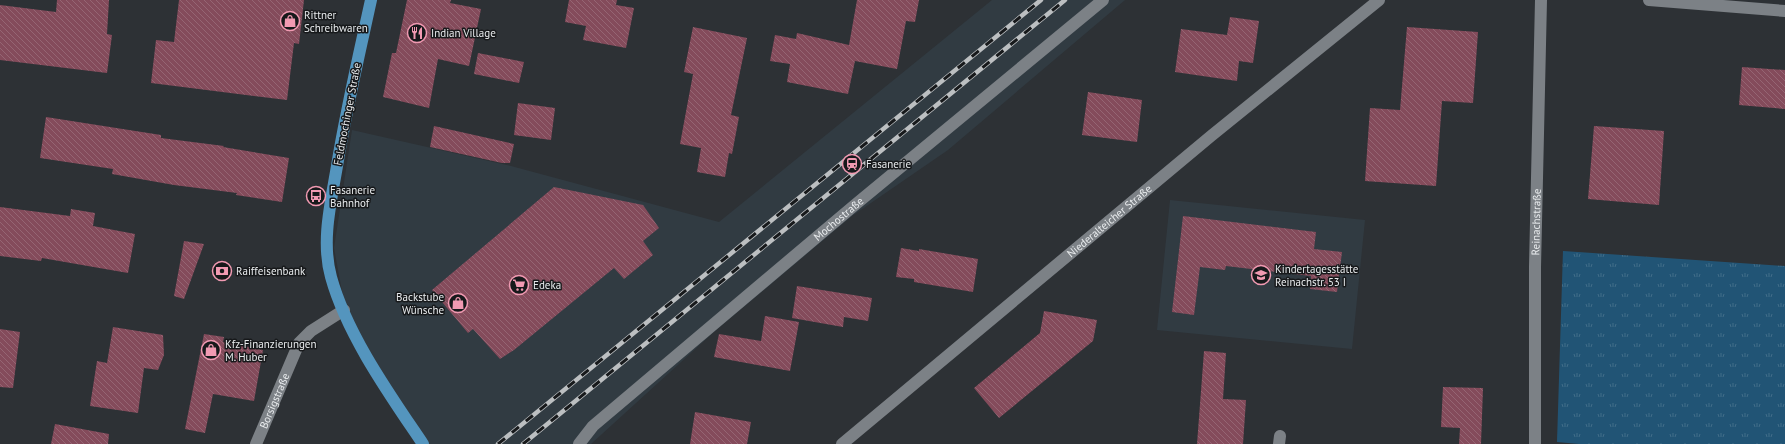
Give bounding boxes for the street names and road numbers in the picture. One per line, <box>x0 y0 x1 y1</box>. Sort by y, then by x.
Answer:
street label: Feldmochinger Straße <box>330 61 364 166</box>
street label: Niederalteicher Straße <box>1064 181 1155 260</box>
street label: Reinachstraße <box>1528 188 1544 256</box>
street label: Mochostraße <box>811 193 867 244</box>
street label: Borsigstraße <box>256 370 293 431</box>

